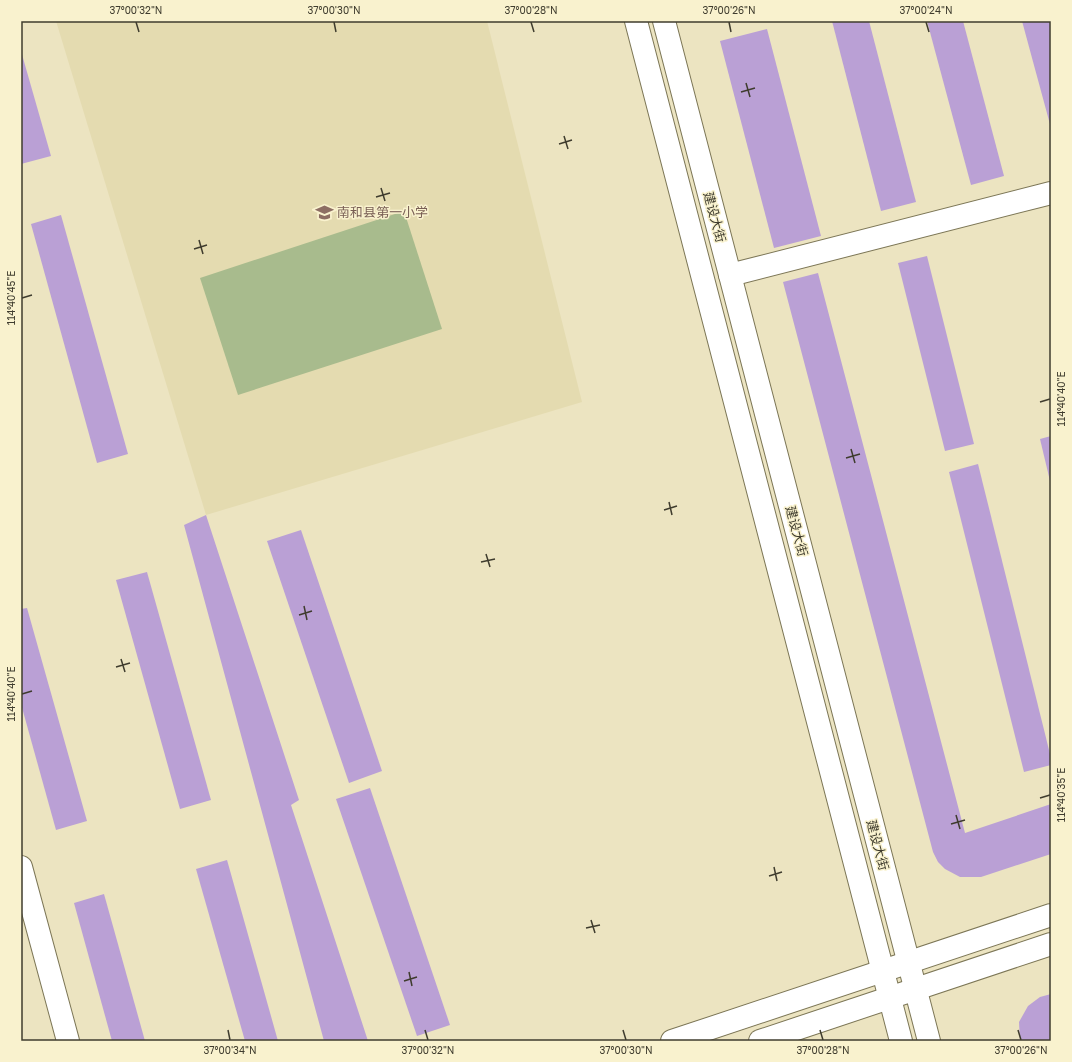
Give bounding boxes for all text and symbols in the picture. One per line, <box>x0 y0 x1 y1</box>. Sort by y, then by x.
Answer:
text: 37°00'32"N <box>110 4 162 16</box>
text: 37°00'30"N <box>307 4 361 16</box>
text: 37°00'28"N <box>504 4 558 16</box>
text: 37°00'26"N <box>703 4 756 16</box>
text: 37°00'24"N <box>899 4 953 16</box>
street label: 建设大街 <box>701 190 729 244</box>
school or university icon: 南和县第一小学 <box>314 202 334 222</box>
place label: 南和县第一小学 <box>337 204 428 220</box>
text: 114°40'45"E <box>5 271 17 325</box>
text: 114°40'40"E <box>1055 371 1067 427</box>
street label: 建设大街 <box>783 504 811 558</box>
text: 114°40'40"E <box>5 666 17 722</box>
text: 114°40'35"E <box>1055 768 1067 822</box>
street label: 建设大街 <box>864 818 892 872</box>
text: 37°00'34"N <box>203 1044 257 1056</box>
text: 37°00'32"N <box>402 1044 454 1056</box>
text: 37°00'30"N <box>599 1044 653 1056</box>
text: 37°00'28"N <box>796 1044 850 1056</box>
text: 37°00'26"N <box>995 1044 1048 1056</box>

